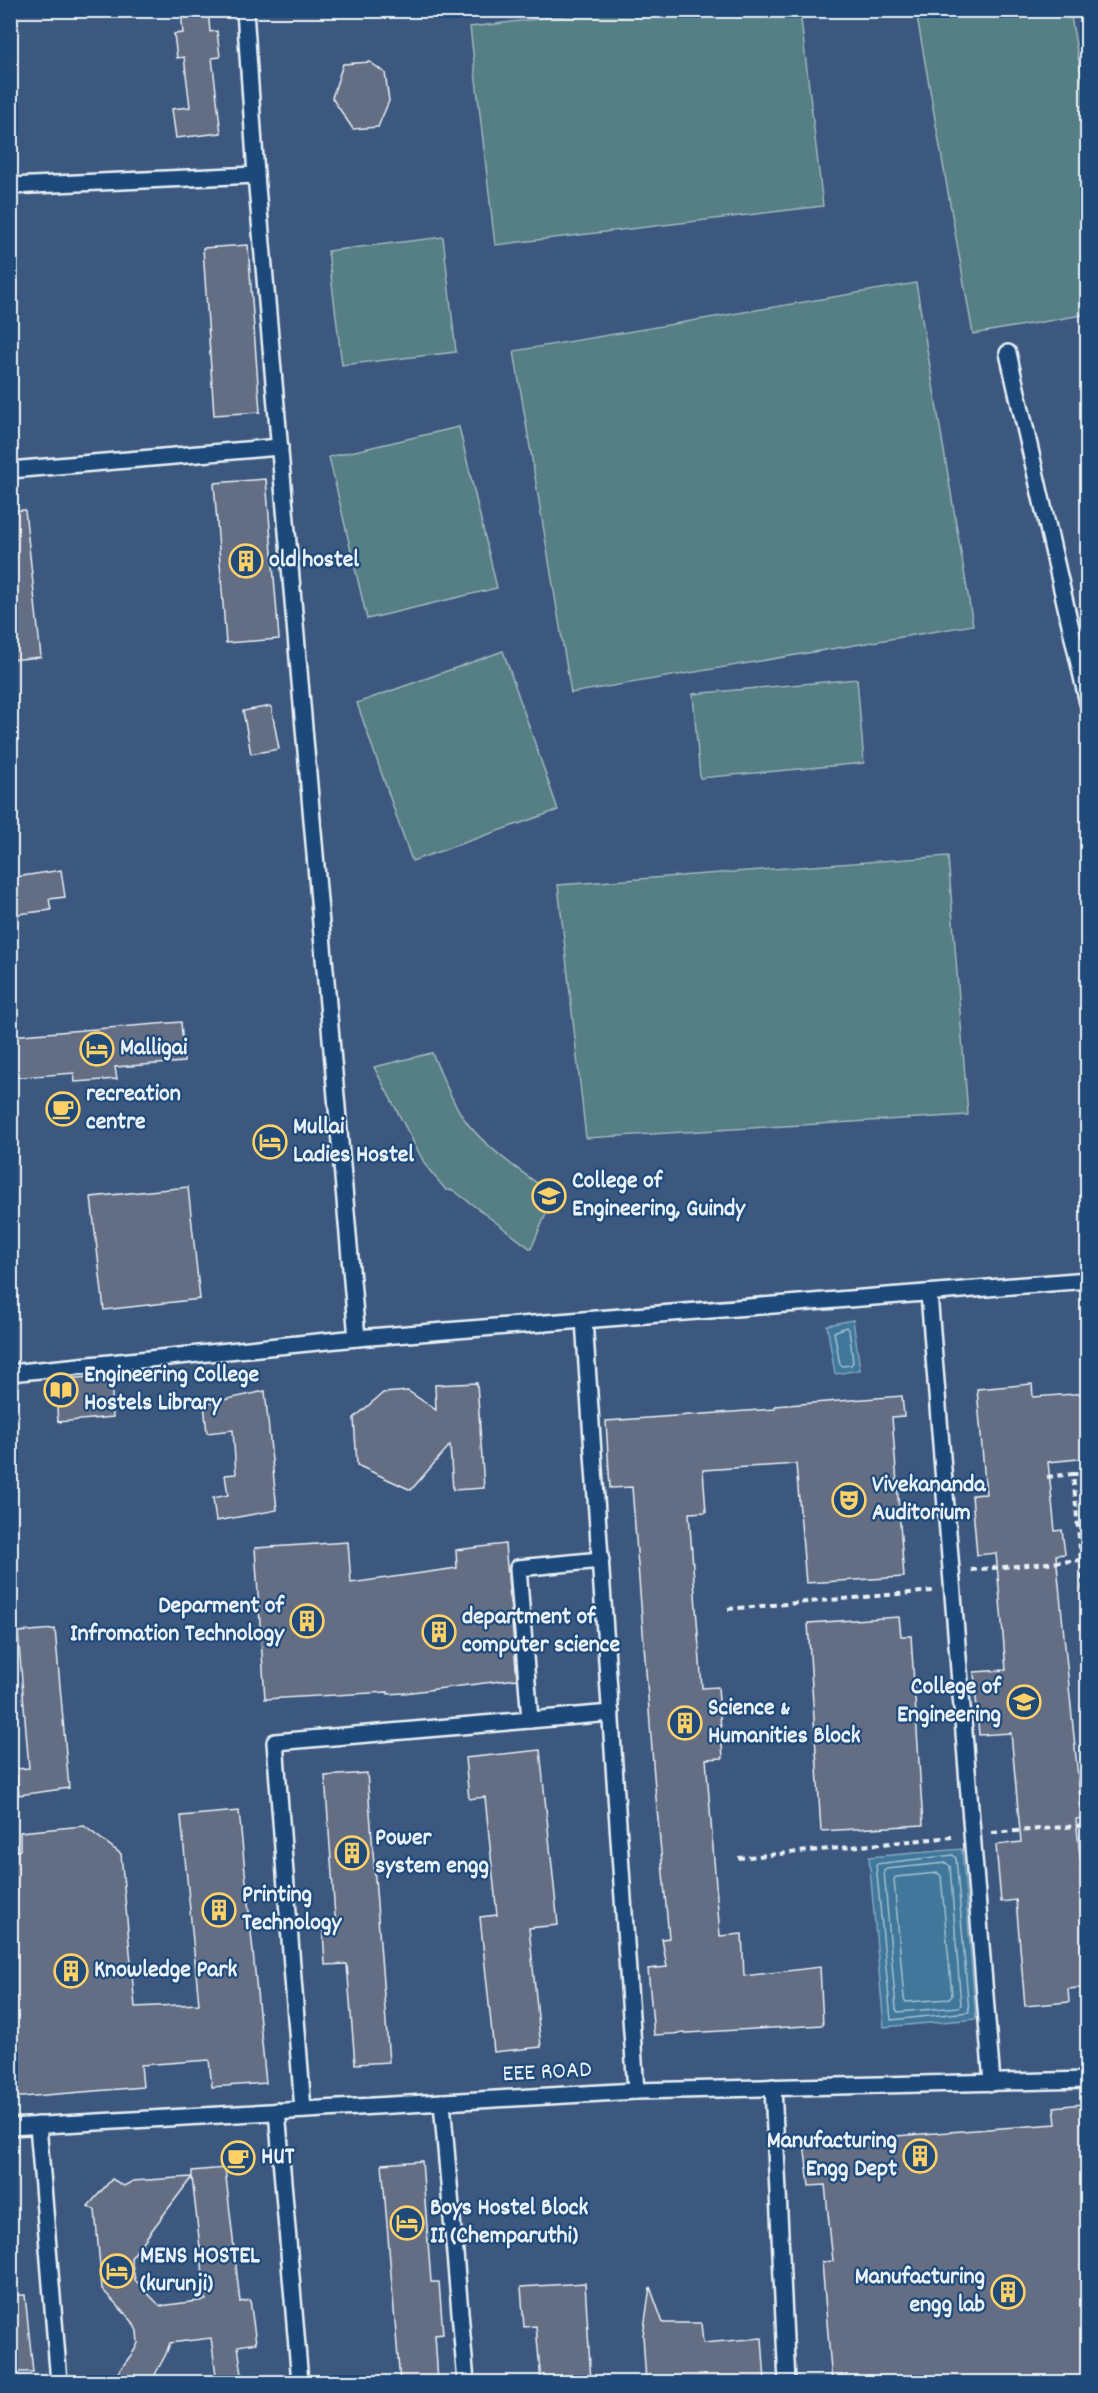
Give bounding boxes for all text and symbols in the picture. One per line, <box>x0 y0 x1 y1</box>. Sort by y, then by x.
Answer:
building icon: old hostel <box>228 543 264 579</box>
place label: old hostel <box>269 544 359 578</box>
hotel icon: Malligai <box>79 1031 115 1067</box>
place label: Malligai <box>120 1032 188 1066</box>
place label: recreation centre <box>86 1078 181 1140</box>
cafe icon: recreation centre <box>45 1091 81 1127</box>
place label: Mullai Ladies Hostel <box>293 1111 414 1173</box>
hotel icon: Mullai Ladies Hostel <box>252 1124 288 1160</box>
place label: College of Engineering, Guindy <box>572 1165 746 1227</box>
school or university icon: College of Engineering, Guindy <box>531 1178 567 1214</box>
place label: Engineering College Hostels Library <box>84 1359 260 1421</box>
library icon: Engineering College Hostels Library <box>43 1372 79 1408</box>
place label: Vivekananda Auditorium <box>872 1469 986 1531</box>
theatre icon: Vivekananda Auditorium <box>831 1482 867 1518</box>
place label: Deparment of Infromation Technology <box>70 1590 286 1652</box>
place label: department of computer science <box>462 1601 620 1663</box>
building icon: Deparment of Infromation Technology <box>289 1603 325 1639</box>
building icon: department of computer science <box>421 1614 457 1650</box>
place label: College of Engineering <box>897 1671 1003 1733</box>
school or university icon: College of Engineering <box>1006 1684 1042 1720</box>
place label: Science & Humanities Block <box>708 1692 861 1754</box>
building icon: Science & Humanities Block <box>667 1705 703 1741</box>
place label: Power system engg <box>375 1822 489 1884</box>
building icon: Power system engg <box>334 1835 370 1871</box>
place label: Printing Technology <box>242 1879 342 1941</box>
building icon: Printing Technology <box>201 1892 237 1928</box>
building icon: Knowledge Park <box>53 1953 89 1989</box>
place label: Knowledge Park <box>94 1954 237 1988</box>
street label: EEE ROAD <box>502 2054 592 2092</box>
place label: Manufacturing Engg Dept <box>767 2125 897 2187</box>
building icon: Manufacturing Engg Dept <box>902 2138 938 2174</box>
cafe icon: HUT <box>220 2140 256 2176</box>
place label: HUT <box>261 2141 295 2175</box>
place label: Boys Hostel Block II (Chemparuthi) <box>430 2192 588 2254</box>
hotel icon: Boys Hostel Block II (Chemparuthi) <box>389 2205 425 2241</box>
place label: MENS HOSTEL (kurunji) <box>140 2240 260 2302</box>
hotel icon: MENS HOSTEL (kurunji) <box>99 2253 135 2289</box>
place label: Manufacturing engg lab <box>855 2261 985 2323</box>
building icon: Manufacturing engg lab <box>990 2274 1026 2310</box>

